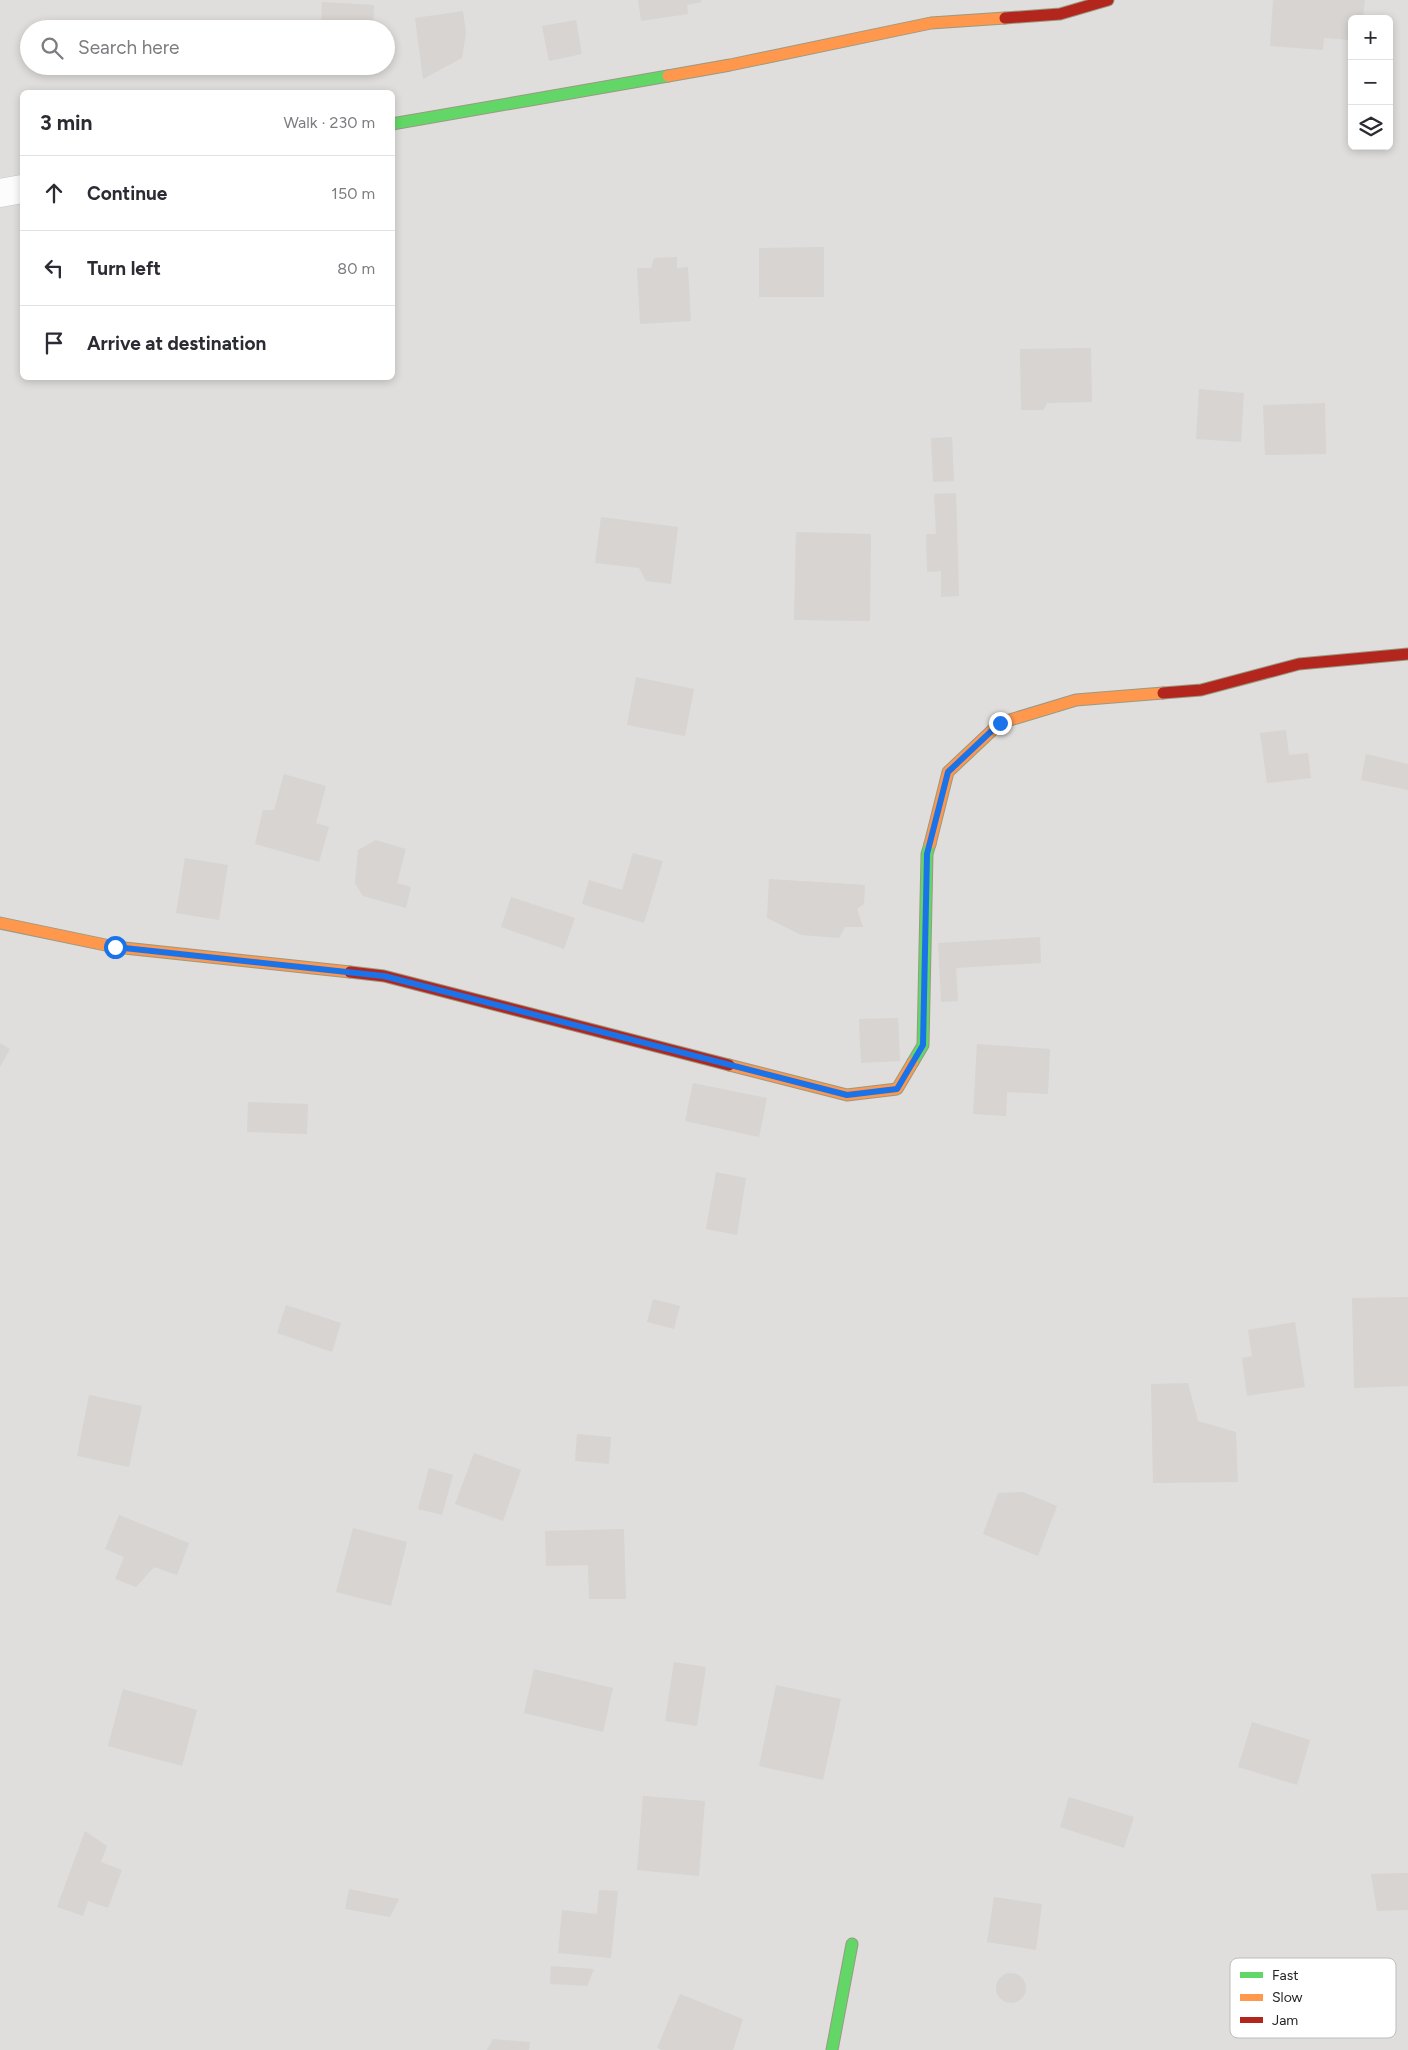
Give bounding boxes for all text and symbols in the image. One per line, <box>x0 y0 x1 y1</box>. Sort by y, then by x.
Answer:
map controls <box>1348 15 1393 150</box>
button: + <box>1348 15 1393 60</box>
search box <box>20 20 395 75</box>
icon: search <box>38 34 66 62</box>
text: Search here <box>78 36 180 59</box>
button: − <box>1348 60 1393 105</box>
button: layers <box>1348 105 1393 150</box>
text: 3 min <box>40 110 92 135</box>
text: Walk · 230 m <box>283 113 375 132</box>
icon: ahead <box>40 179 68 207</box>
text: Continue <box>87 182 167 205</box>
text: 150 m <box>331 184 375 203</box>
icon: left <box>40 254 68 282</box>
text: Turn left <box>87 257 161 280</box>
text: 80 m <box>337 259 375 278</box>
icon: arrive <box>40 329 68 357</box>
text: Arrive at destination <box>87 332 266 355</box>
route end <box>989 712 1012 735</box>
route start <box>104 936 127 959</box>
legend <box>1230 1958 1396 2038</box>
text: Fast <box>1272 1967 1298 1984</box>
text: Slow <box>1272 1989 1303 2006</box>
text: Jam <box>1272 2012 1298 2029</box>

